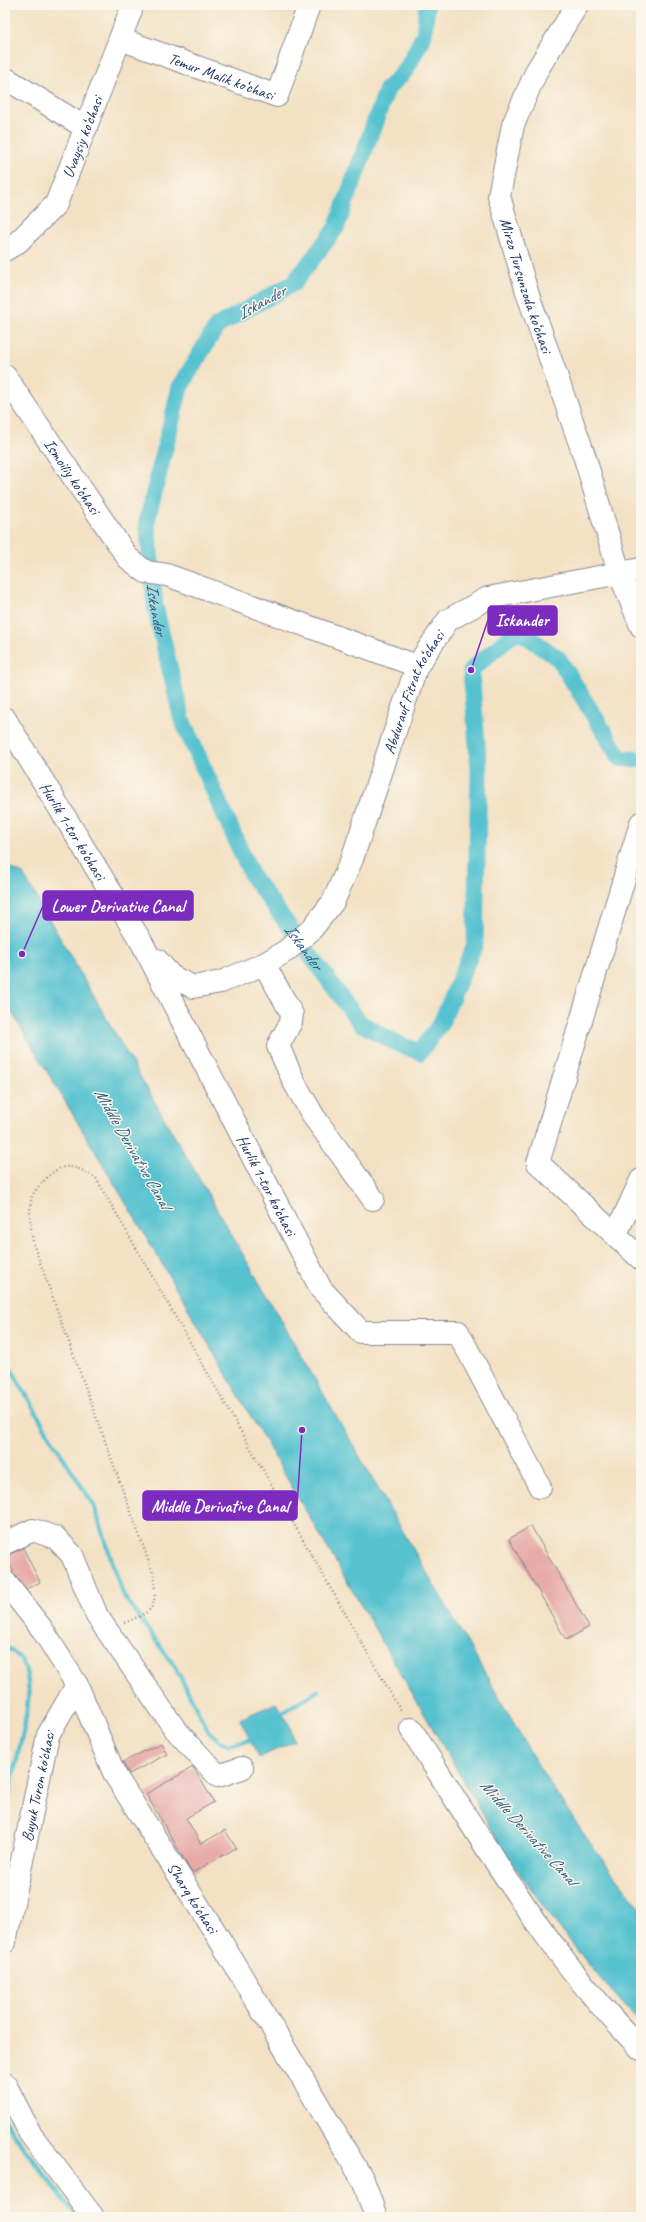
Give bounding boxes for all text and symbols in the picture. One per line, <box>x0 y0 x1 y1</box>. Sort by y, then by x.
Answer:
street label: Temur Malik ko‘chasi <box>166 48 279 106</box>
street label: Uvaysiy ko‘chasi <box>58 92 108 181</box>
street label: Mirzo Tursunzoda ko‘chasi <box>495 216 557 358</box>
water label: Iskander <box>233 279 292 324</box>
street label: Ismoiliy ko‘chasi <box>39 435 106 520</box>
water label: Iskander <box>142 583 172 640</box>
callout: Iskander <box>488 606 557 635</box>
text: Iskander <box>495 610 550 631</box>
street label: Abdurauf Fitrat ko‘chasi <box>379 625 450 756</box>
street label: Hurlik 1-tor ko‘chasi <box>35 779 111 886</box>
callout: Lower Derivative Canal <box>43 891 193 920</box>
text: Lower Derivative Canal <box>51 896 188 917</box>
water label: Iskander <box>279 919 329 976</box>
water label: Middle Derivative Canal <box>90 1085 178 1217</box>
street label: Hurlik 1-tor ko‘chasi <box>232 1132 302 1241</box>
callout: Middle Derivative Canal <box>143 1491 297 1520</box>
text: Middle Derivative Canal <box>151 1496 292 1517</box>
street label: Buyuk Turon ko'chasi <box>17 1726 60 1843</box>
water label: Middle Derivative Canal <box>476 1775 586 1894</box>
street label: Sharq ko'chasi <box>162 1859 223 1939</box>

